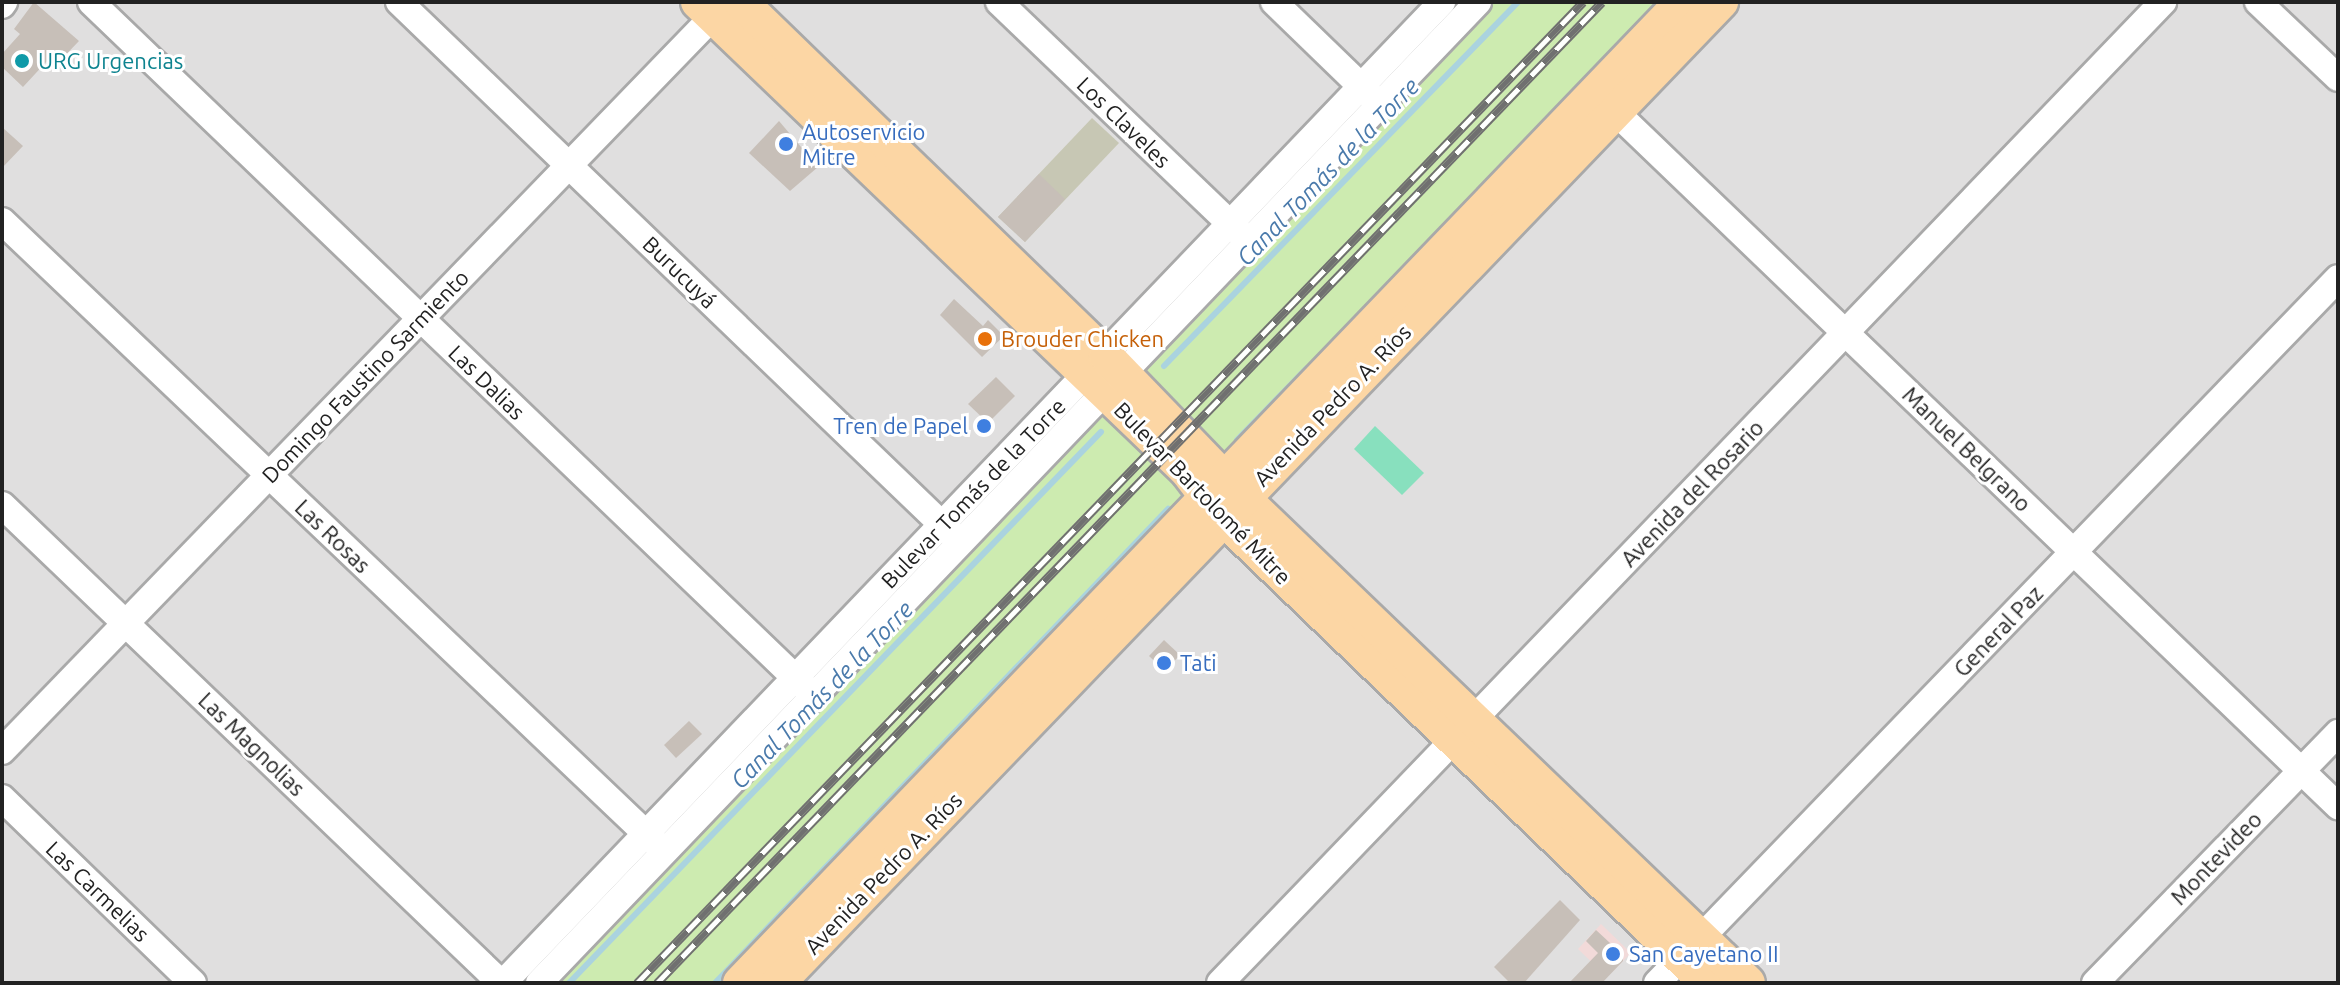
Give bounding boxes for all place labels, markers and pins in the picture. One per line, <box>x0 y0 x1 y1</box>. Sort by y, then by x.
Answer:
place label: URG Urgencias <box>38 48 183 74</box>
marker: URG Urgencias <box>13 52 31 70</box>
place label: Autoservicio Mitre <box>802 118 925 170</box>
marker: Autoservicio Mitre <box>777 135 795 153</box>
place label: Brouder Chicken <box>1001 326 1164 352</box>
marker: Brouder Chicken <box>976 330 994 348</box>
place label: Tren de Papel <box>833 413 968 439</box>
marker: Tren de Papel <box>975 417 993 435</box>
place label: Tati <box>1180 650 1217 676</box>
marker: Tati <box>1155 654 1173 672</box>
place label: San Cayetano II <box>1629 941 1779 967</box>
marker: San Cayetano II <box>1604 945 1622 963</box>

